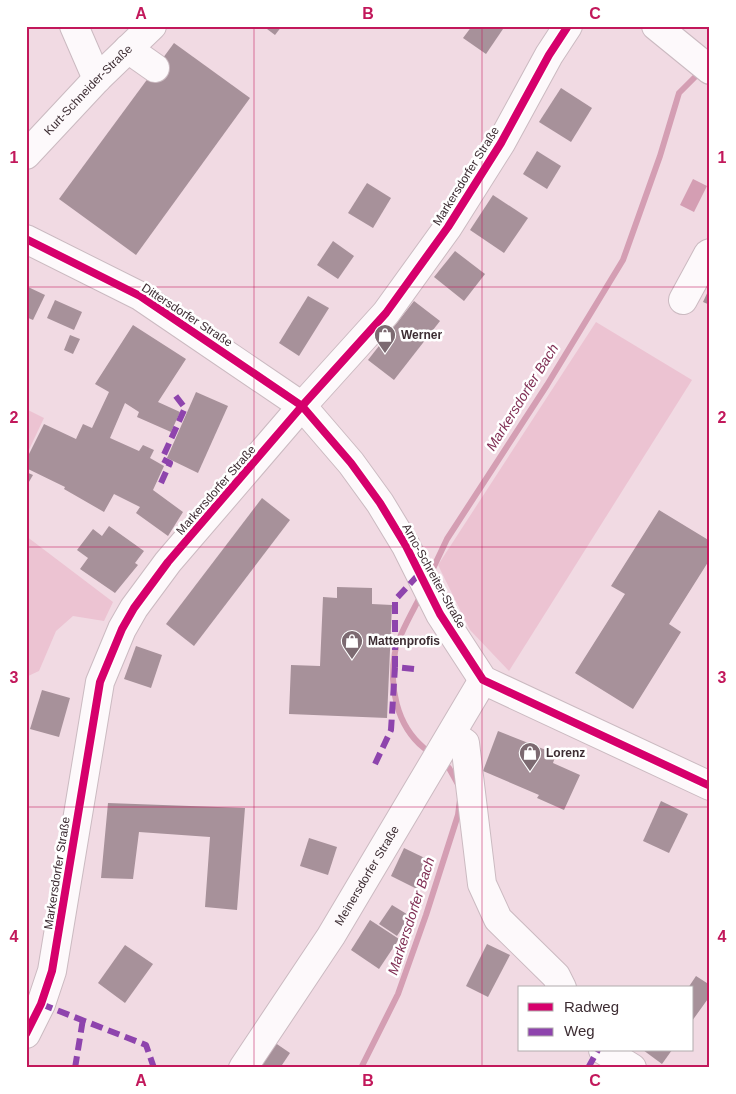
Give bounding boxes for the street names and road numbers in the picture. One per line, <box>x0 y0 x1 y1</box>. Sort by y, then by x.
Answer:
street label: Kurt-Schneider-Straße <box>41 42 135 138</box>
street label: Markersdorfer Straße <box>430 124 502 228</box>
street label: Dittersdorfer Straße <box>139 280 235 350</box>
street label: Markersdorfer Straße <box>173 442 259 538</box>
street label: Arno-Schreiter-Straße <box>399 521 469 631</box>
street label: Markersdorfer Straße <box>41 815 73 930</box>
street label: Meinersdorfer Straße <box>332 823 402 928</box>

